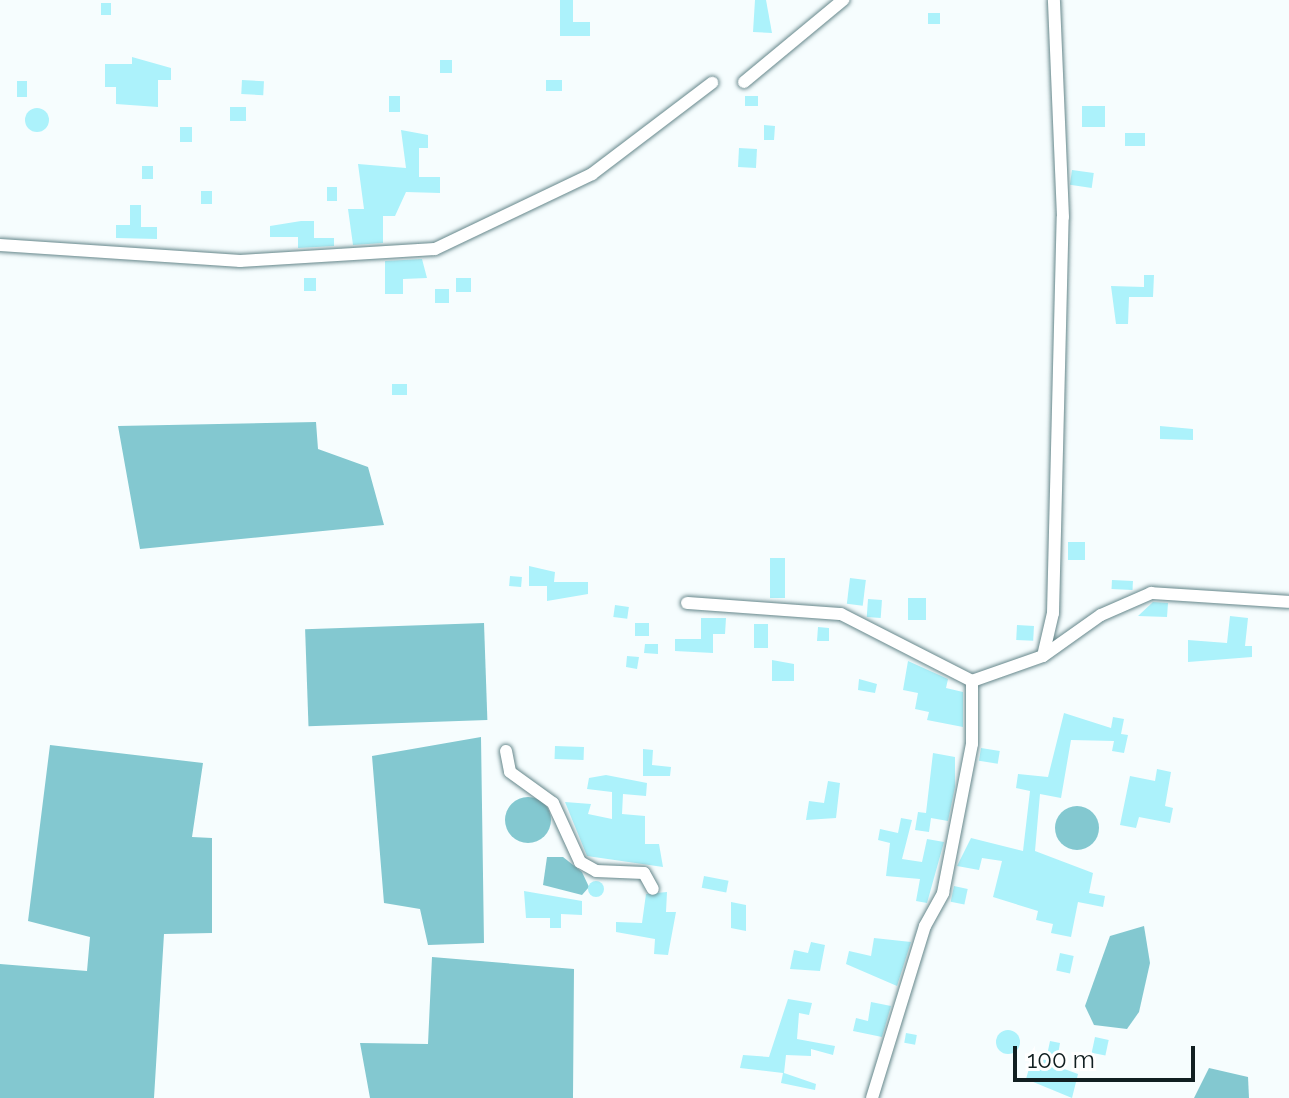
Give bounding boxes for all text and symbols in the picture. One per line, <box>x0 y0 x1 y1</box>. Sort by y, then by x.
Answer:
scale bar <box>1017 1030 1199 1080</box>
text: 100 m <box>1027 1045 1095 1074</box>

